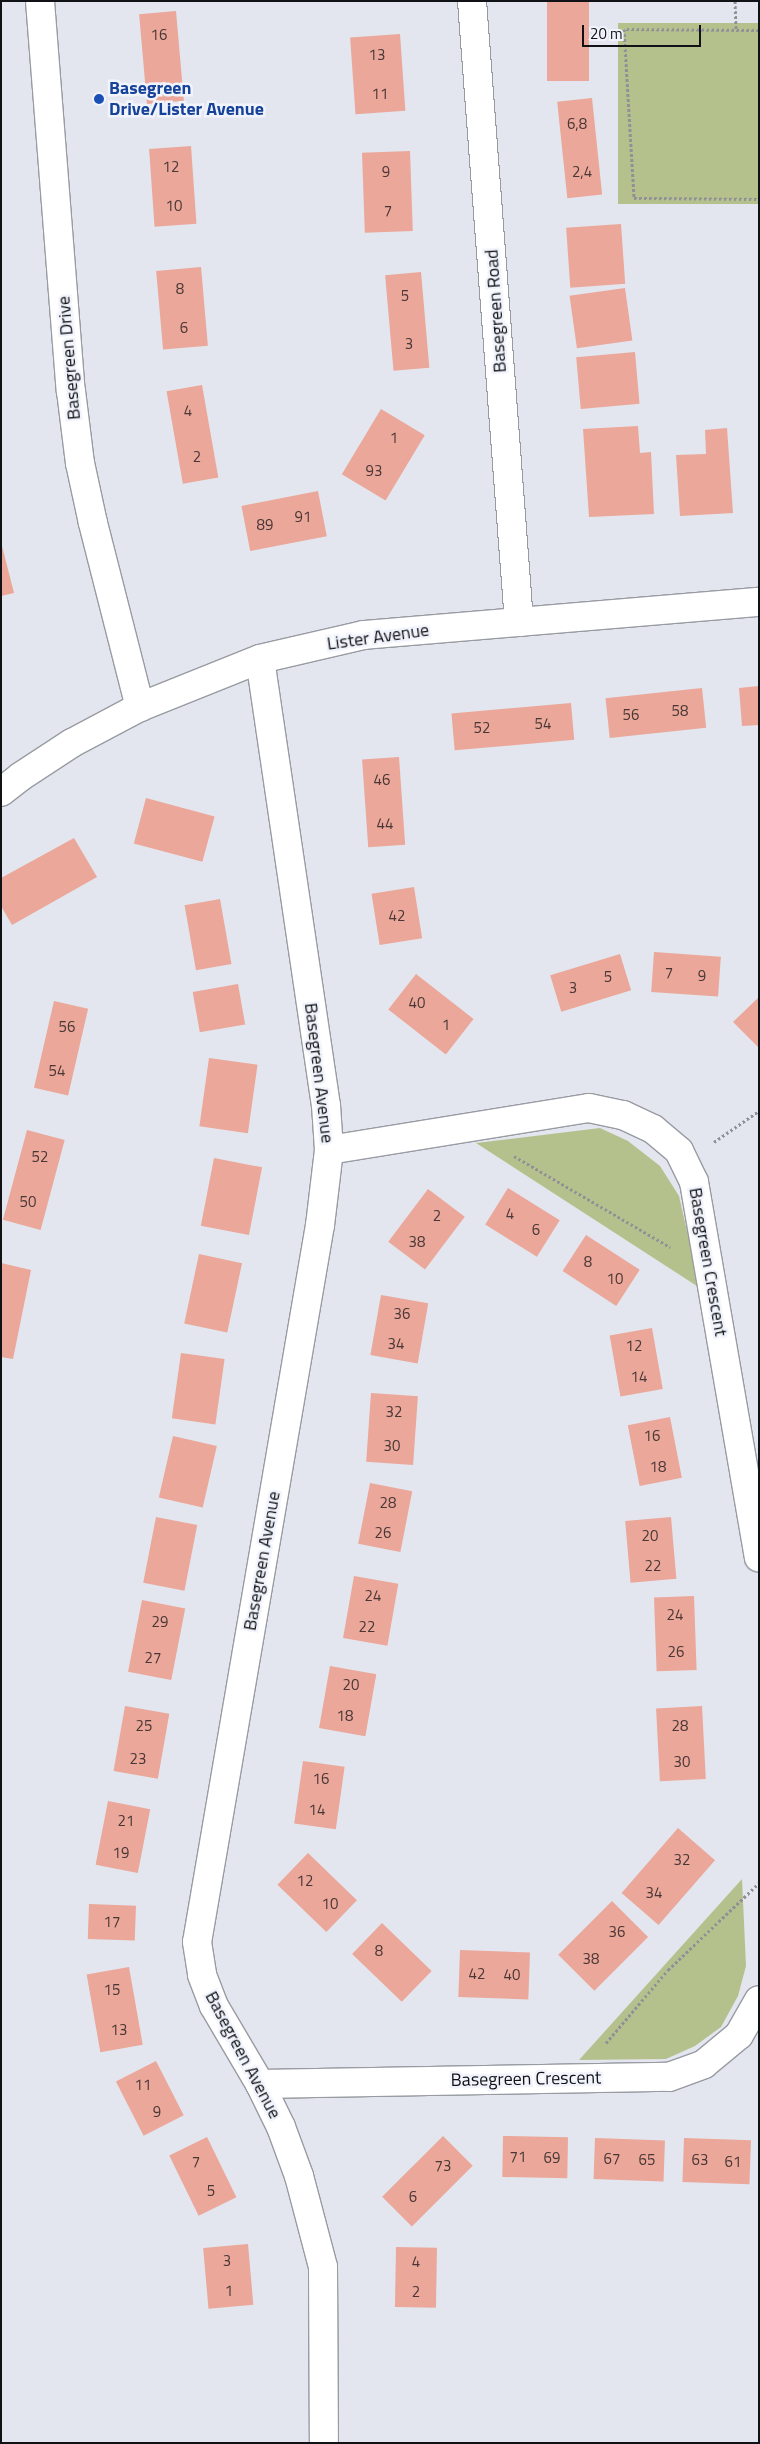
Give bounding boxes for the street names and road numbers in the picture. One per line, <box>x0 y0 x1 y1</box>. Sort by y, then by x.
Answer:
street label: Basegreen Road <box>481 249 511 373</box>
street label: Basegreen Drive <box>53 295 85 421</box>
street label: Lister Avenue <box>326 619 430 655</box>
street label: Basegreen Avenue <box>300 1002 338 1144</box>
street label: Basegreen Crescent <box>684 1186 732 1338</box>
street label: Basegreen Avenue <box>239 1490 285 1632</box>
street label: Basegreen Avenue <box>200 1988 286 2122</box>
street label: Basegreen Crescent <box>450 2067 602 2091</box>

